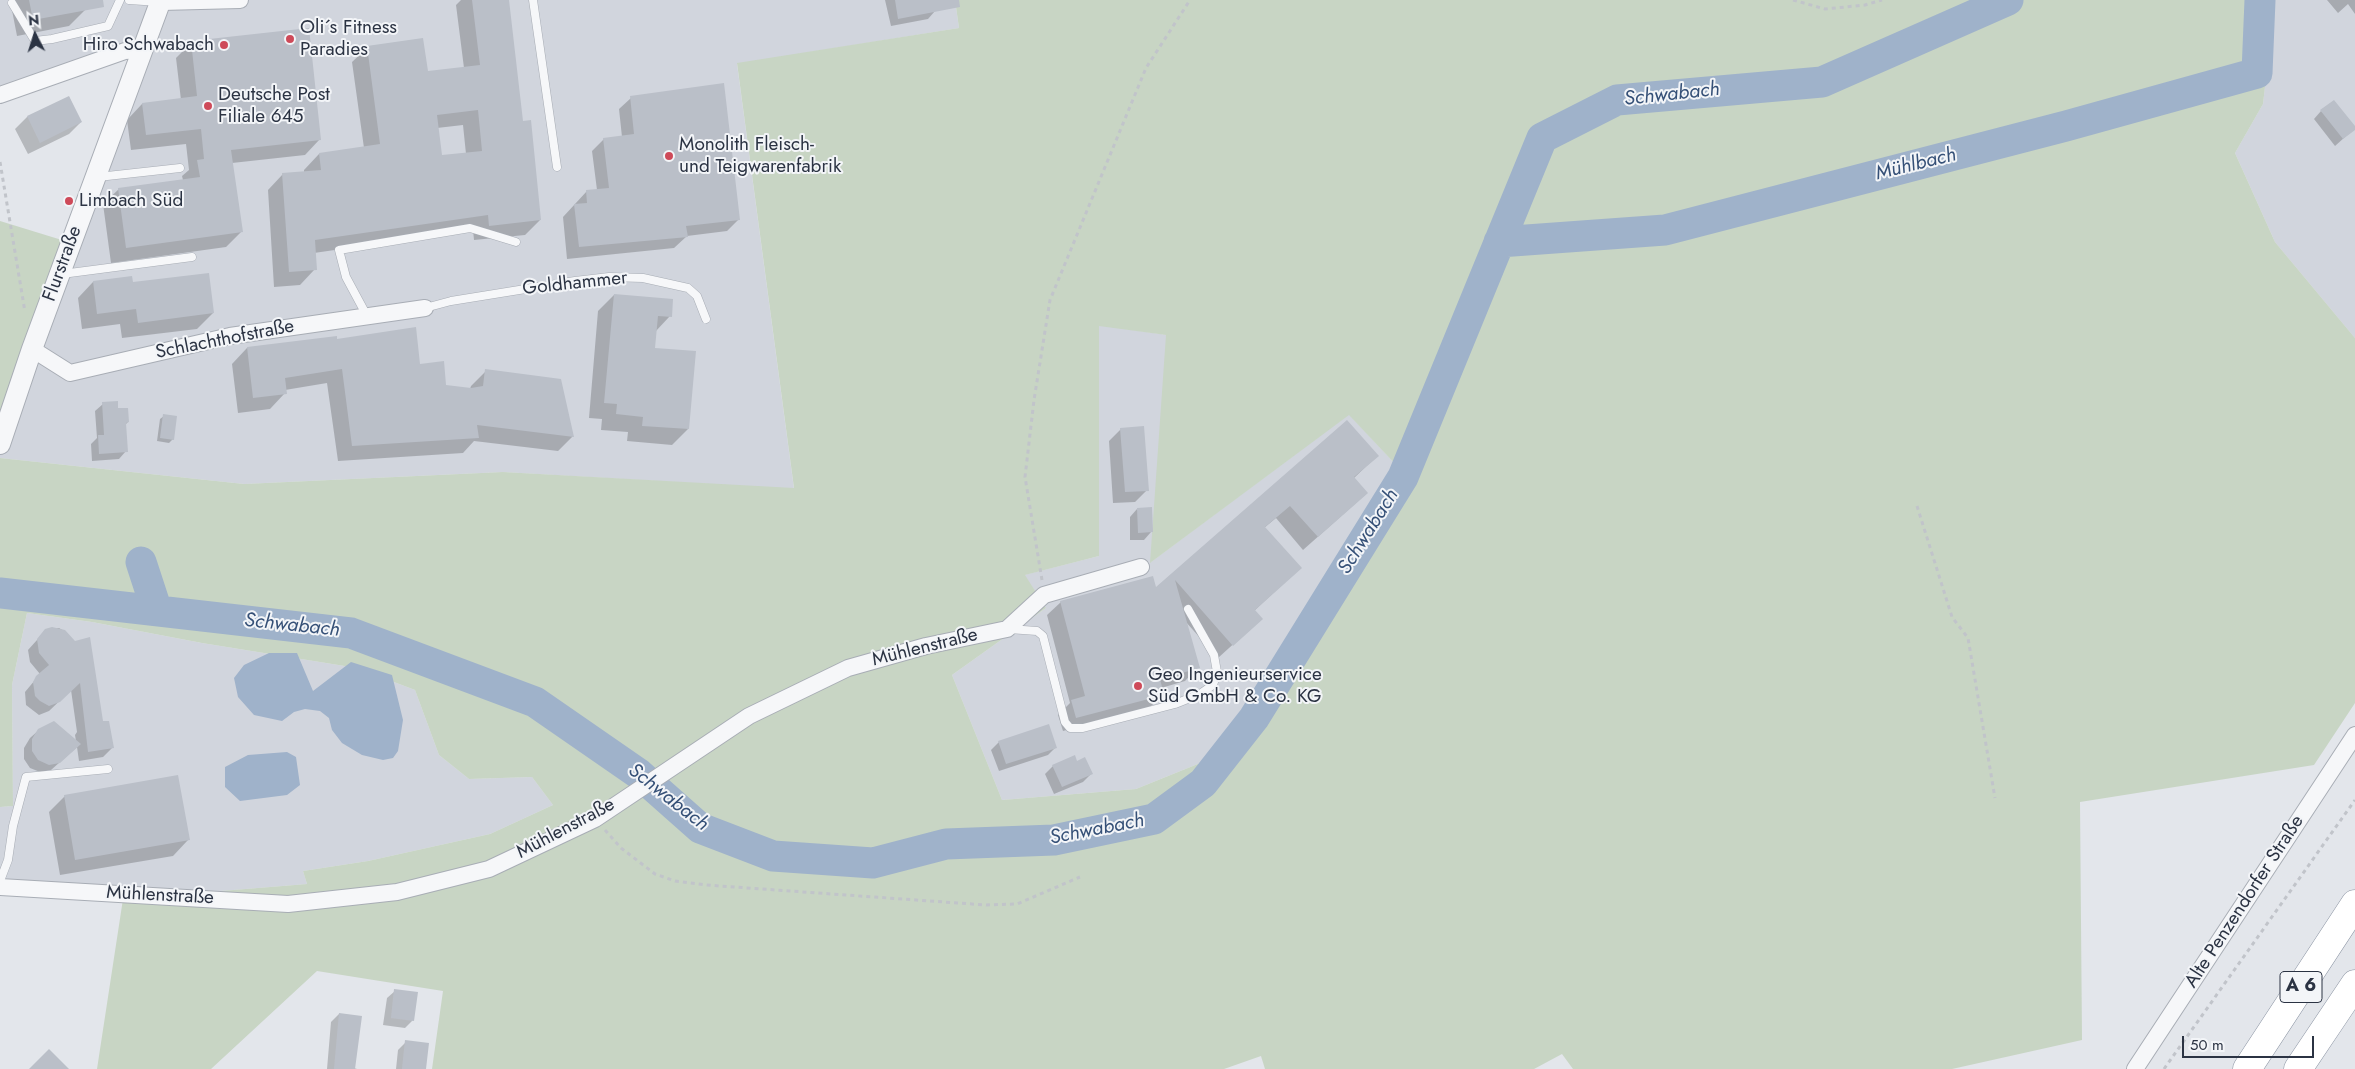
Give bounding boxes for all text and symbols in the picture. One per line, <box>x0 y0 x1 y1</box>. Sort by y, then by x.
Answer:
north arrow <box>10 10 60 60</box>
text: N <box>27 10 40 31</box>
place label: Oli´s Fitness Paradies <box>300 17 397 61</box>
marker: Oli´s Fitness Paradies <box>284 33 296 45</box>
place label: Hiro Schwabach <box>83 34 214 56</box>
marker: Hiro Schwabach <box>218 39 230 51</box>
water label: Schwabach <box>1623 78 1721 112</box>
place label: Deutsche Post Filiale 645 <box>218 84 330 128</box>
marker: Deutsche Post Filiale 645 <box>202 100 214 112</box>
place label: Monolith Fleisch- und Teigwarenfabrik <box>679 134 841 178</box>
water label: Mühlbach <box>1873 143 1959 187</box>
marker: Monolith Fleisch- und Teigwarenfabrik <box>663 150 675 162</box>
place label: Limbach Süd <box>79 190 183 212</box>
marker: Limbach Süd <box>63 195 75 207</box>
street label: Flurstraße <box>39 223 87 305</box>
street label: Goldhammer <box>521 267 629 301</box>
street label: Schlachthofstraße <box>154 315 296 365</box>
water label: Schwabach <box>1333 485 1405 579</box>
water label: Schwabach <box>243 609 341 643</box>
street label: Mühlenstraße <box>870 624 980 672</box>
place label: Geo Ingenieurservice Süd GmbH & Co. KG <box>1148 664 1322 708</box>
marker: Geo Ingenieurservice Süd GmbH & Co. KG <box>1132 680 1144 692</box>
water label: Schwabach <box>623 759 713 837</box>
street label: Mühlenstraße <box>513 794 619 864</box>
water label: Schwabach <box>1048 809 1146 851</box>
street label: Alte Penzendorfer Straße <box>2181 811 2309 993</box>
street label: Mühlenstraße <box>106 882 214 910</box>
road number: A 6 <box>2280 972 2322 1002</box>
scale bar <box>2185 1026 2318 1058</box>
text: 50 m <box>2190 1034 2224 1056</box>

